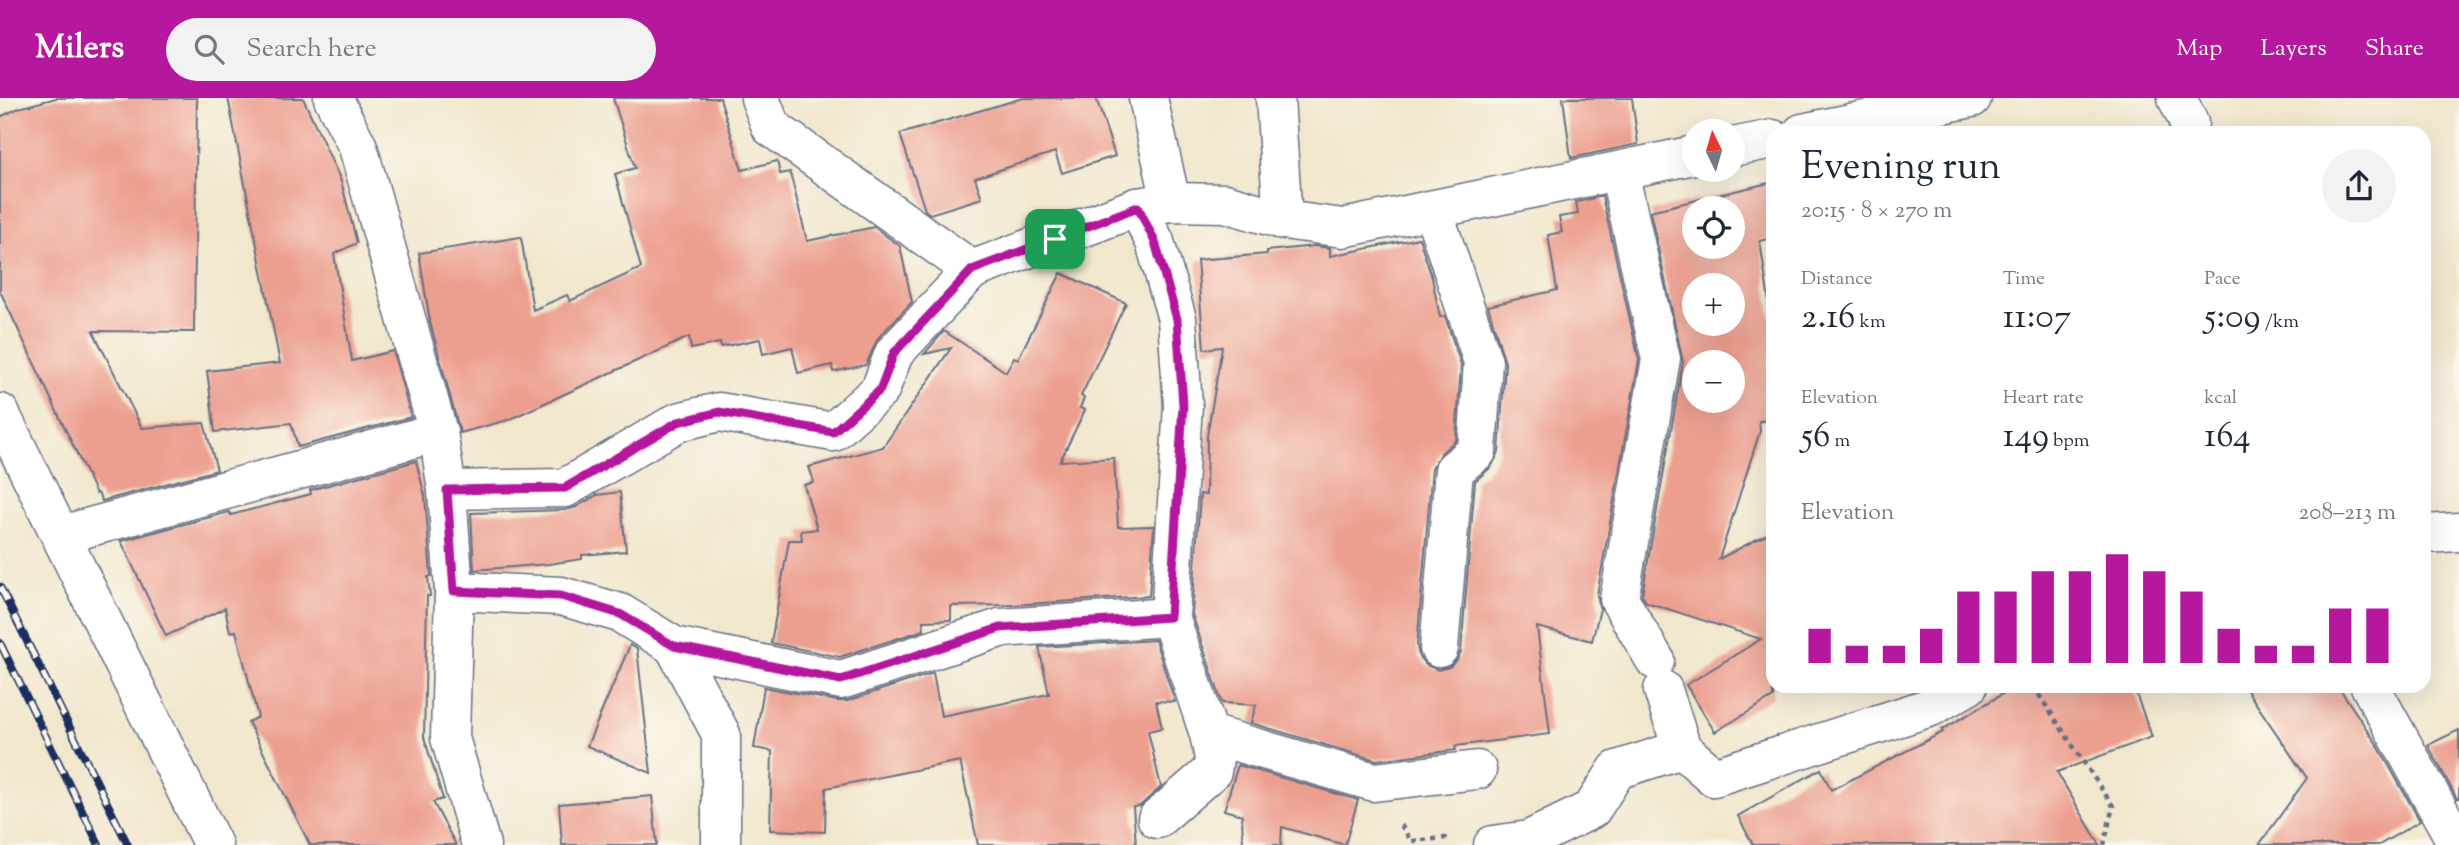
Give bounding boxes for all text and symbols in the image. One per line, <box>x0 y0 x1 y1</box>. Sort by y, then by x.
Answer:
search box <box>166 18 656 81</box>
text: Milers <box>35 25 124 73</box>
icon: search <box>190 30 228 68</box>
text: Search here <box>246 31 377 68</box>
text: Map <box>2176 32 2222 66</box>
text: Layers <box>2260 32 2327 66</box>
text: Share <box>2365 32 2424 66</box>
north arrow <box>1682 119 1745 182</box>
map controls <box>1682 119 1745 413</box>
text: Evening run <box>1801 142 2001 196</box>
button: share <box>2322 149 2396 223</box>
text: 20:15 · 8 × 270 m <box>1801 195 1952 228</box>
button: locate <box>1682 196 1745 259</box>
pin <box>1025 209 1085 269</box>
icon: arrive <box>1036 220 1074 258</box>
text: Distance <box>1801 266 1873 293</box>
text: Time <box>2003 266 2045 293</box>
text: Pace <box>2204 266 2241 293</box>
button: + <box>1682 273 1745 336</box>
text: 2.16 <box>1801 293 1856 344</box>
text: 11:07 <box>2003 293 2071 344</box>
text: 5:09 <box>2204 293 2261 344</box>
text: km <box>1856 309 1886 336</box>
text: /km <box>2261 309 2299 336</box>
button: − <box>1682 350 1745 413</box>
text: Elevation <box>1801 385 1878 412</box>
text: Heart rate <box>2003 385 2084 412</box>
text: kcal <box>2204 385 2237 412</box>
text: 56 <box>1801 412 1830 463</box>
text: 149 <box>2003 412 2049 463</box>
text: 164 <box>2204 412 2251 463</box>
text: m <box>1830 428 1850 455</box>
text: bpm <box>2049 428 2089 455</box>
text: Elevation <box>1801 497 1894 530</box>
text: 208–213 m <box>2299 497 2396 530</box>

